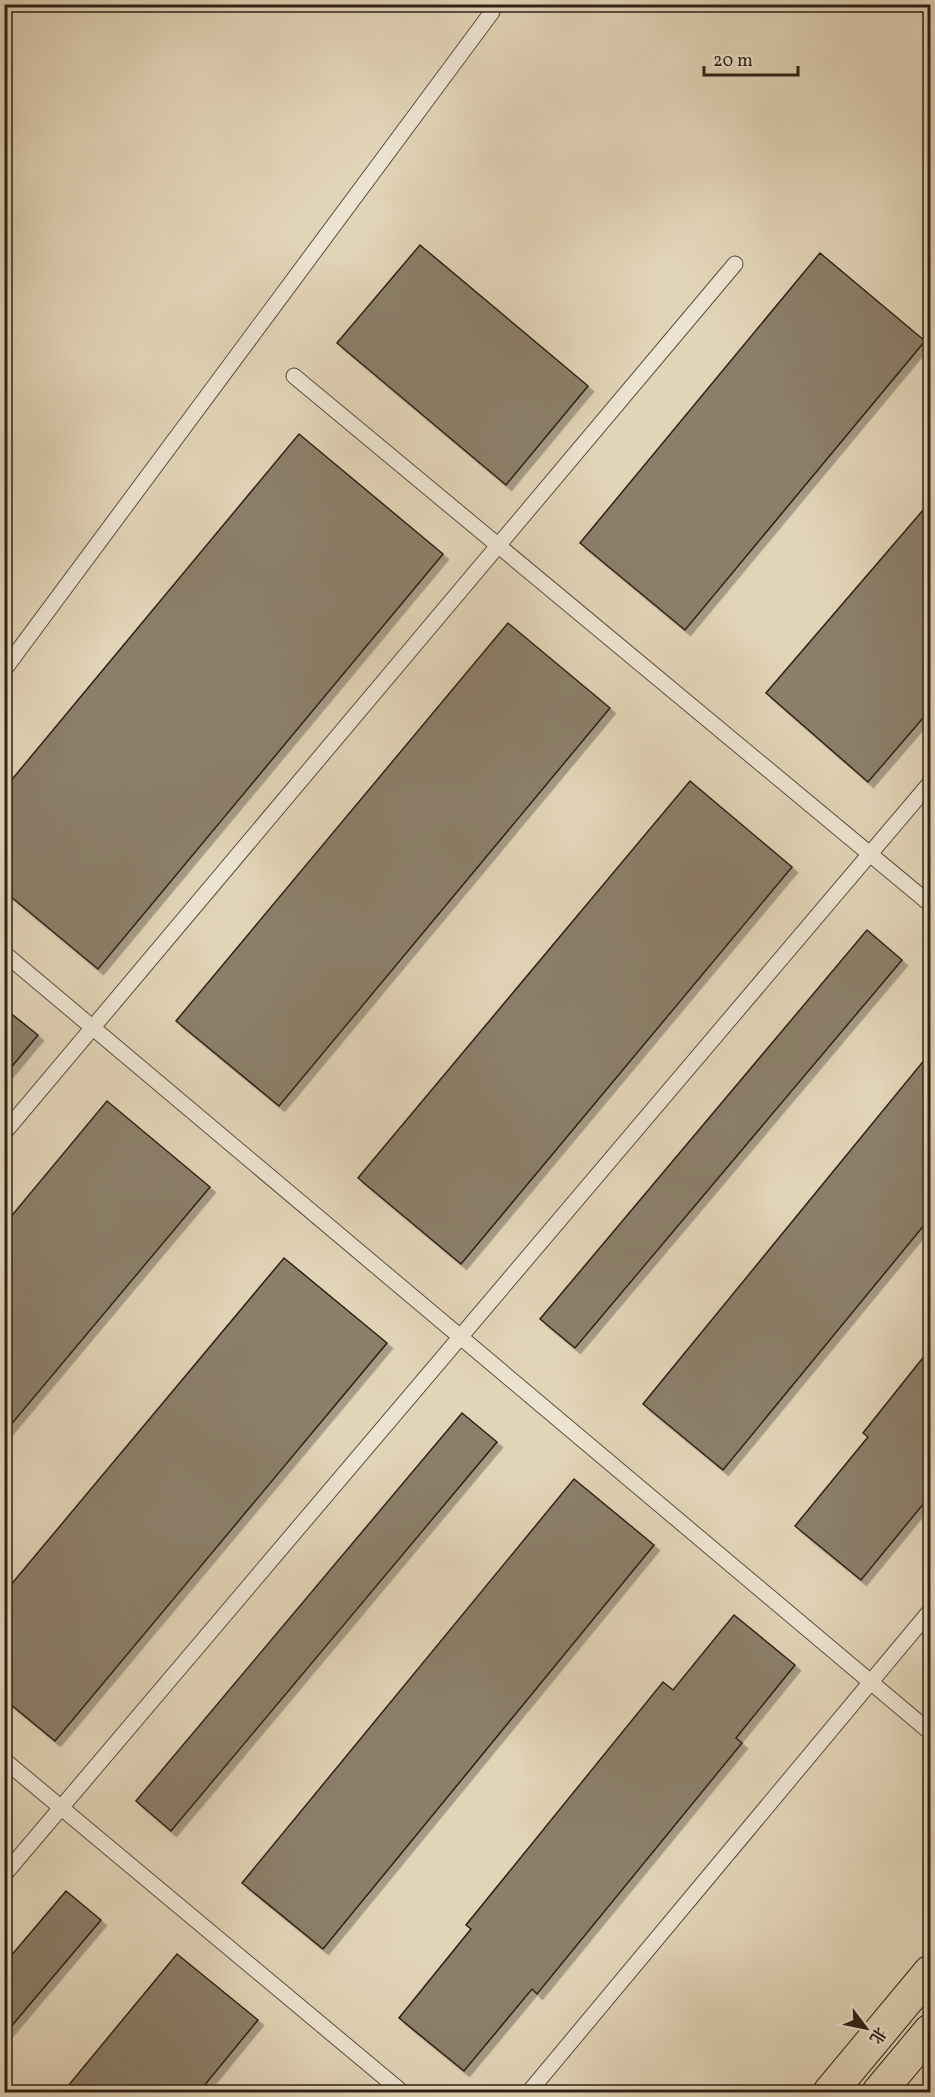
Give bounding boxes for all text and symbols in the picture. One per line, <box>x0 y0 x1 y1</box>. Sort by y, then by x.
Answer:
scale bar <box>704 39 798 77</box>
text: 20 m <box>713 49 753 74</box>
north arrow <box>836 1998 896 2058</box>
text: 北 <box>863 2022 891 2048</box>

